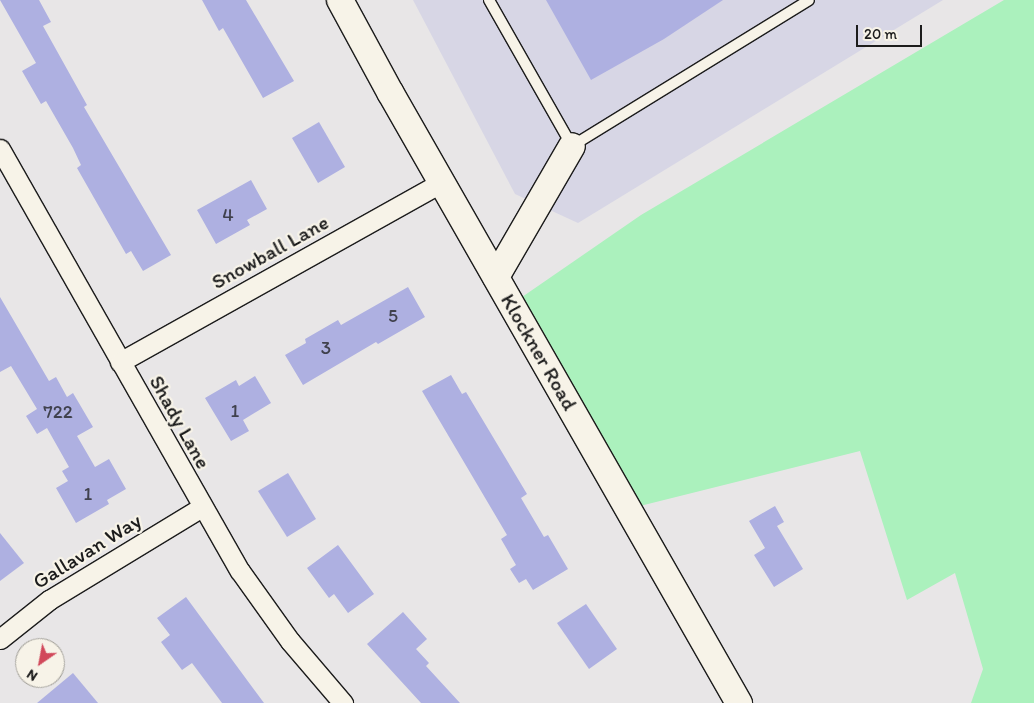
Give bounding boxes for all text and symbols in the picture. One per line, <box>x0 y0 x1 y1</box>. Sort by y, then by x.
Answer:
scale bar <box>859 15 925 47</box>
text: 20 m <box>864 25 897 43</box>
house number: 4 <box>222 204 234 226</box>
street label: Snowball Lane <box>207 209 333 295</box>
street label: Klockner Road <box>496 289 582 415</box>
house number: 5 <box>388 305 398 327</box>
house number: 3 <box>321 337 331 359</box>
street label: Shady Lane <box>144 371 216 473</box>
house number: 1 <box>231 400 239 422</box>
house number: 722 <box>43 401 73 423</box>
house number: 1 <box>84 483 92 505</box>
street label: Gallavan Way <box>28 508 146 594</box>
north arrow <box>15 638 65 688</box>
text: N <box>24 665 41 685</box>

